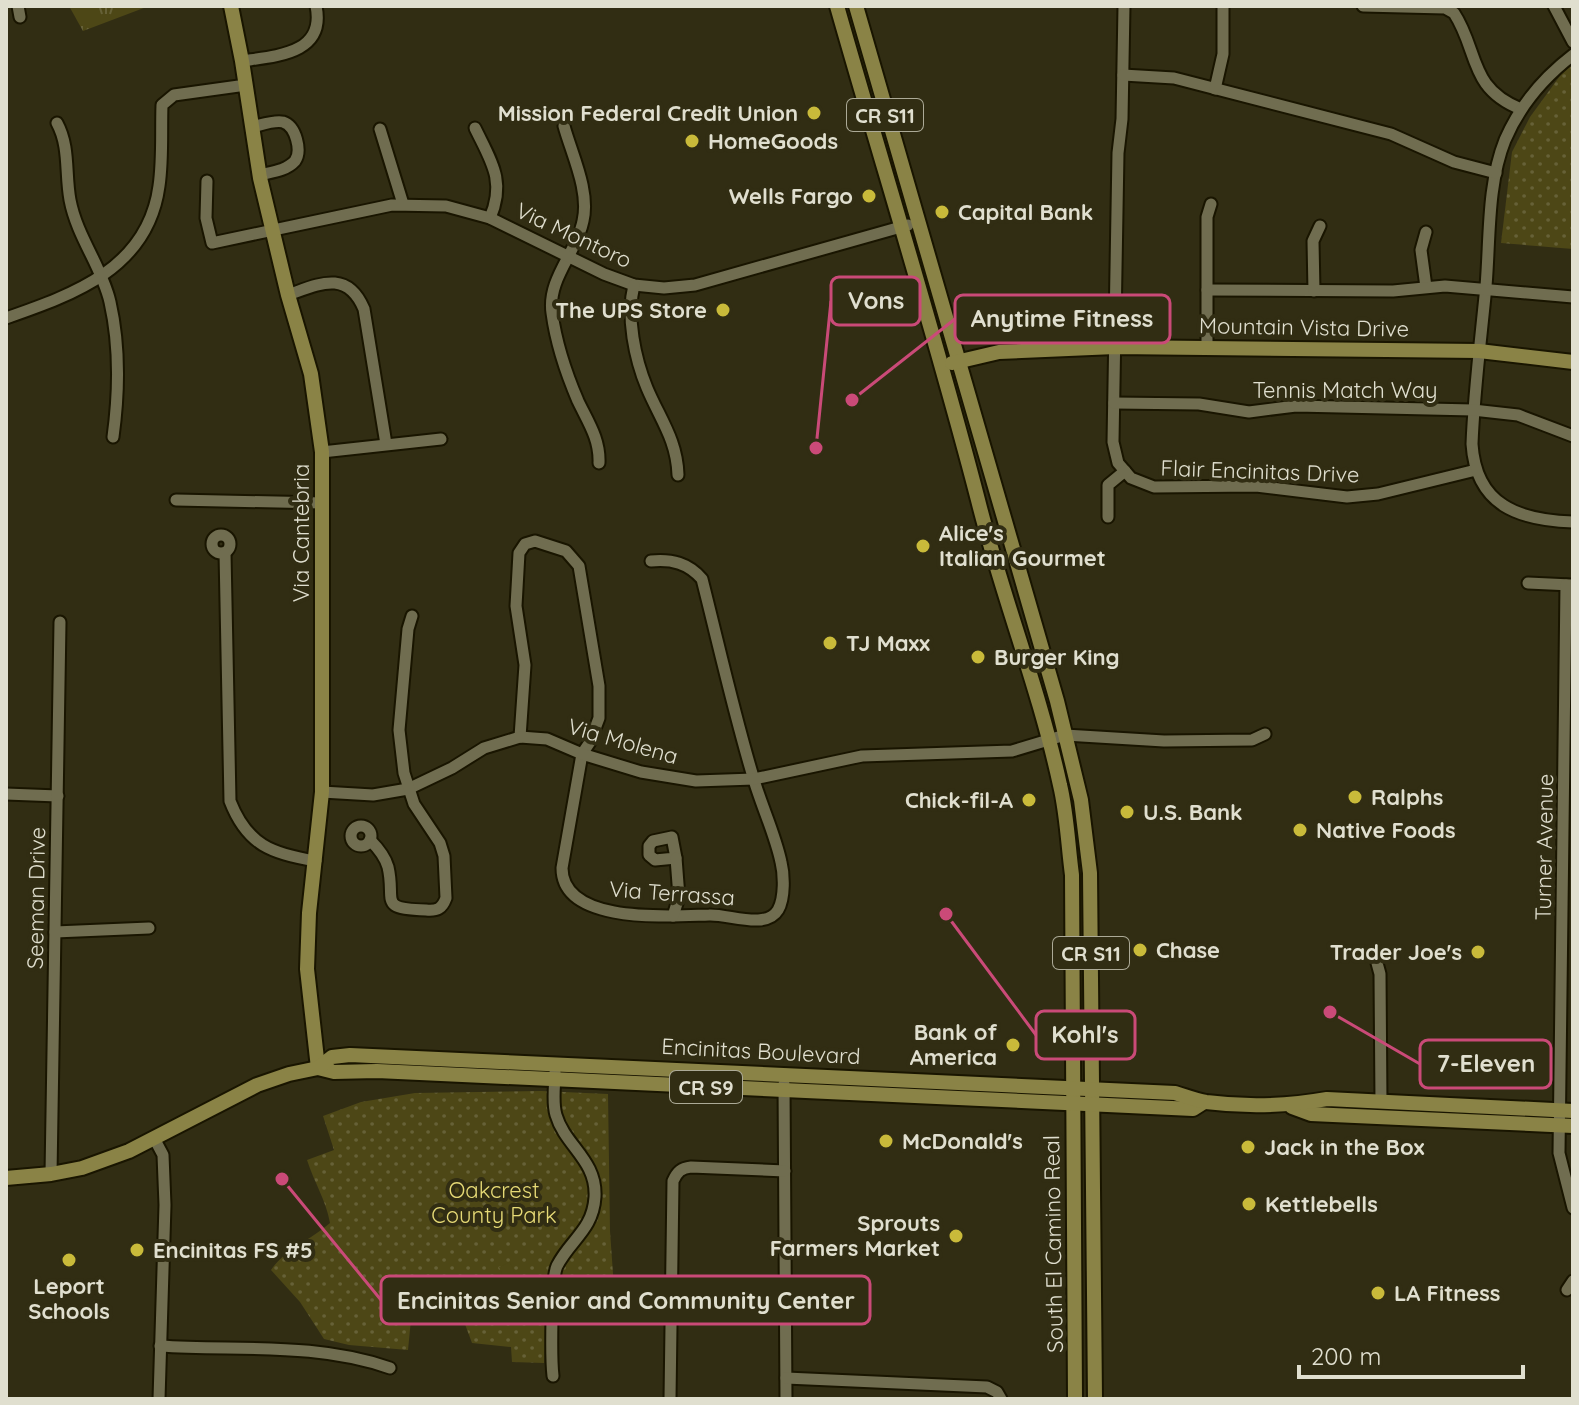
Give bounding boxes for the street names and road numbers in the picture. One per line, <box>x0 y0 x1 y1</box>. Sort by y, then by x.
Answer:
road number: CR S11 <box>847 99 923 131</box>
street label: Via Montoro <box>512 196 636 274</box>
street label: Mountain Vista Drive <box>1199 311 1409 343</box>
street label: Tennis Match Way <box>1252 376 1438 404</box>
street label: Flair Encinitas Drive <box>1160 454 1360 488</box>
street label: Via Cantebria <box>287 464 315 602</box>
street label: Via Molena <box>565 712 681 770</box>
street label: Turner Avenue <box>1529 774 1559 920</box>
street label: Seeman Drive <box>21 827 51 969</box>
street label: Via Terrassa <box>608 875 736 911</box>
road number: CR S11 <box>1053 937 1129 969</box>
street label: Encinitas Boulevard <box>661 1032 861 1070</box>
road number: CR S9 <box>670 1071 742 1103</box>
street label: South El Camino Real <box>1037 1135 1069 1353</box>

